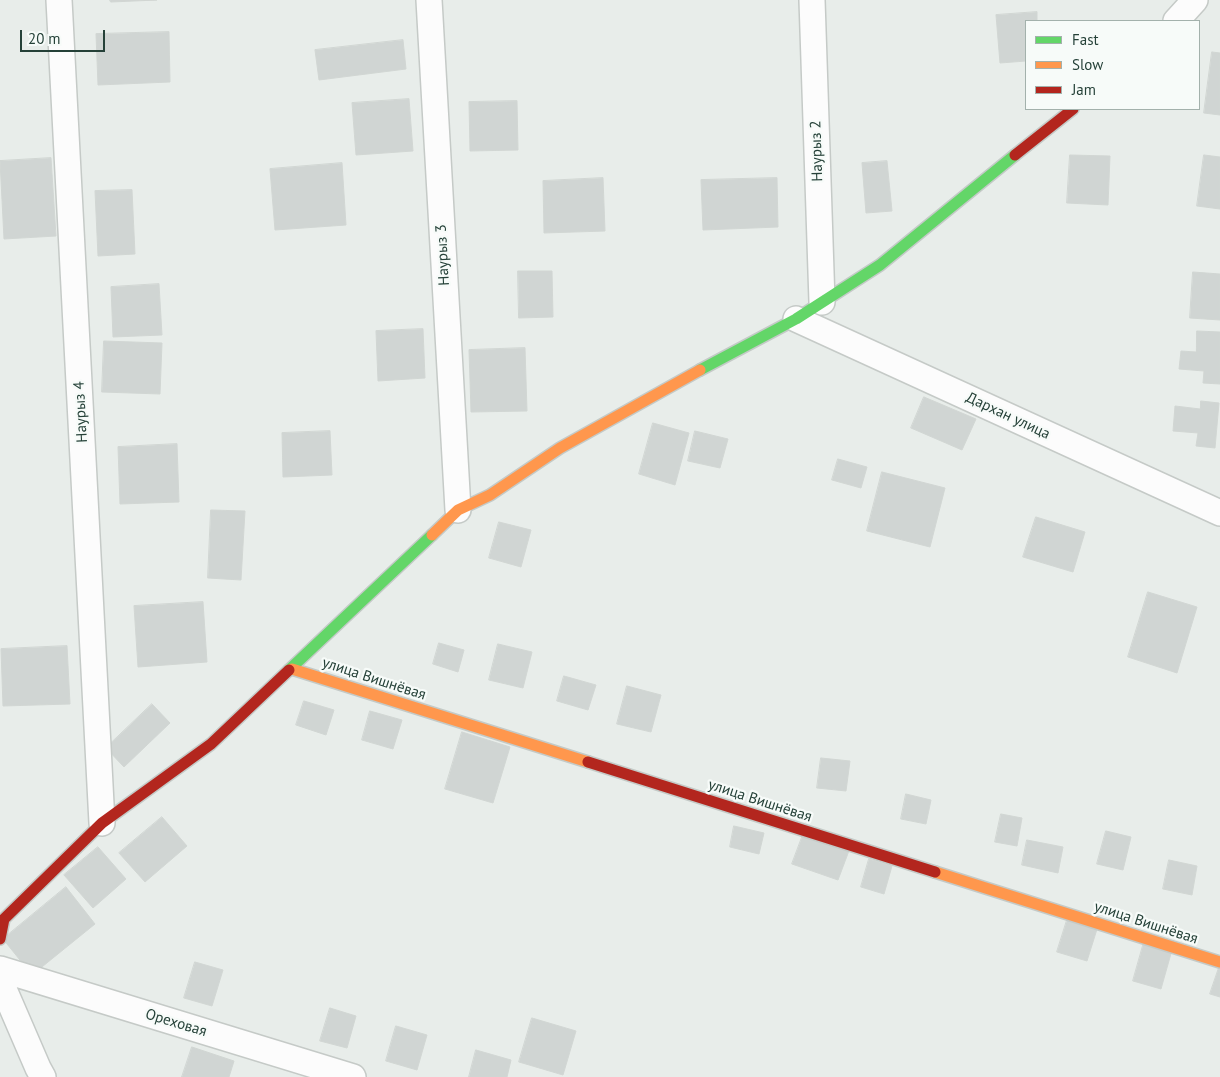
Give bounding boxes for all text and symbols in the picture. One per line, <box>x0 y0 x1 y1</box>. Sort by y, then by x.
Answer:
scale bar <box>22 20 108 52</box>
legend <box>1025 20 1200 110</box>
text: 20 m <box>28 29 61 48</box>
text: Fast <box>1072 30 1099 49</box>
text: Slow <box>1072 55 1103 74</box>
text: Jam <box>1072 80 1096 99</box>
street label: Наурыз 2 <box>807 120 827 182</box>
street label: Наурыз 3 <box>432 224 454 286</box>
street label: Наурыз 4 <box>70 381 92 443</box>
street label: Дархан улица <box>963 389 1053 443</box>
street label: улица Вишнёвая <box>320 654 428 704</box>
street label: улица Вишнёвая <box>706 776 814 826</box>
street label: улица Вишнёвая <box>1092 898 1200 948</box>
street label: Ореховая <box>143 1005 209 1041</box>

